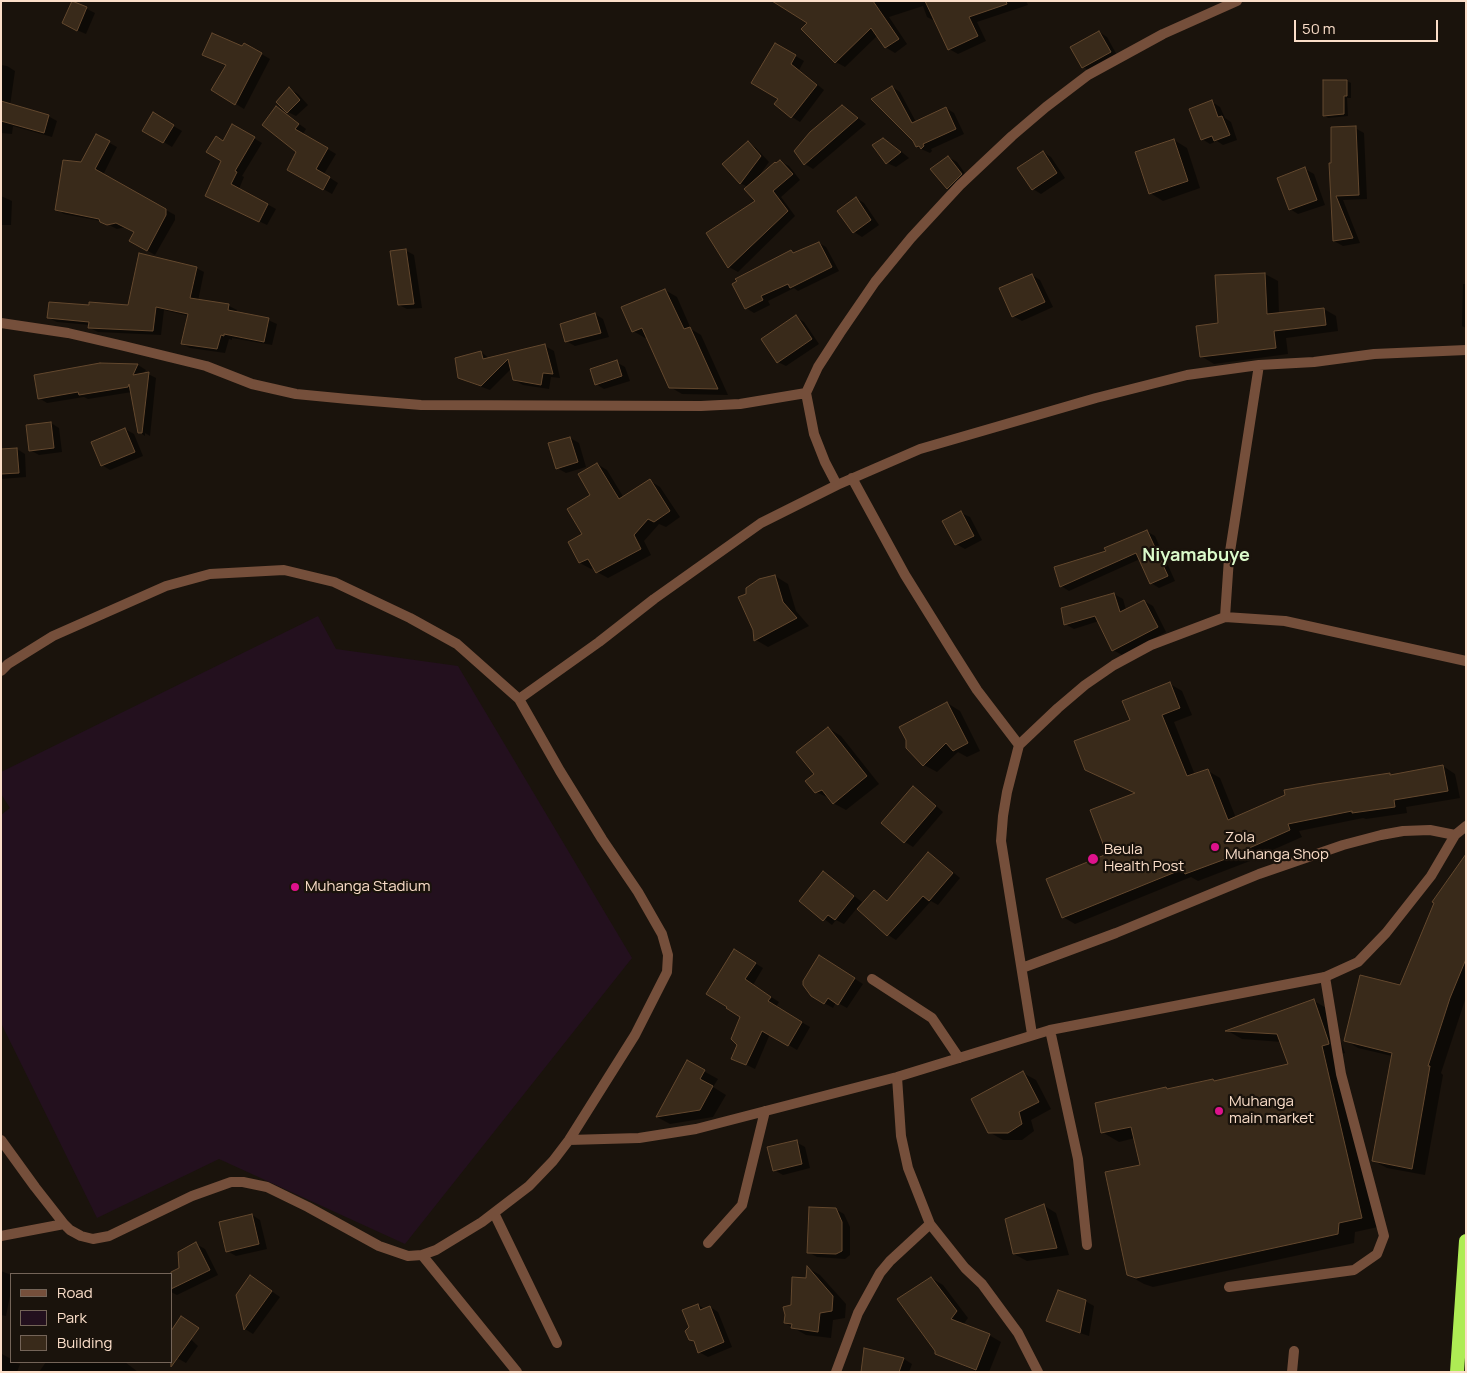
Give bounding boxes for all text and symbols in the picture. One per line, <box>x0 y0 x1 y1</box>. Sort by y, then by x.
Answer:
scale bar <box>1297 10 1441 42</box>
text: 50 m <box>1302 18 1336 39</box>
district label: Niyamabuye <box>1142 545 1250 567</box>
place label: Zola Muhanga Shop <box>1225 829 1329 864</box>
place label: Beula Health Post <box>1104 841 1184 876</box>
marker: Zola Muhanga Shop <box>1209 841 1221 853</box>
marker: Beula Health Post <box>1086 852 1100 866</box>
place label: Muhanga Stadium <box>305 878 430 896</box>
marker: Muhanga Stadium <box>289 881 301 893</box>
place label: Muhanga main market <box>1229 1093 1314 1128</box>
marker: Muhanga main market <box>1213 1105 1225 1117</box>
legend <box>10 1273 172 1363</box>
text: Road <box>57 1282 93 1303</box>
text: Park <box>57 1307 87 1328</box>
text: Building <box>57 1332 112 1353</box>

